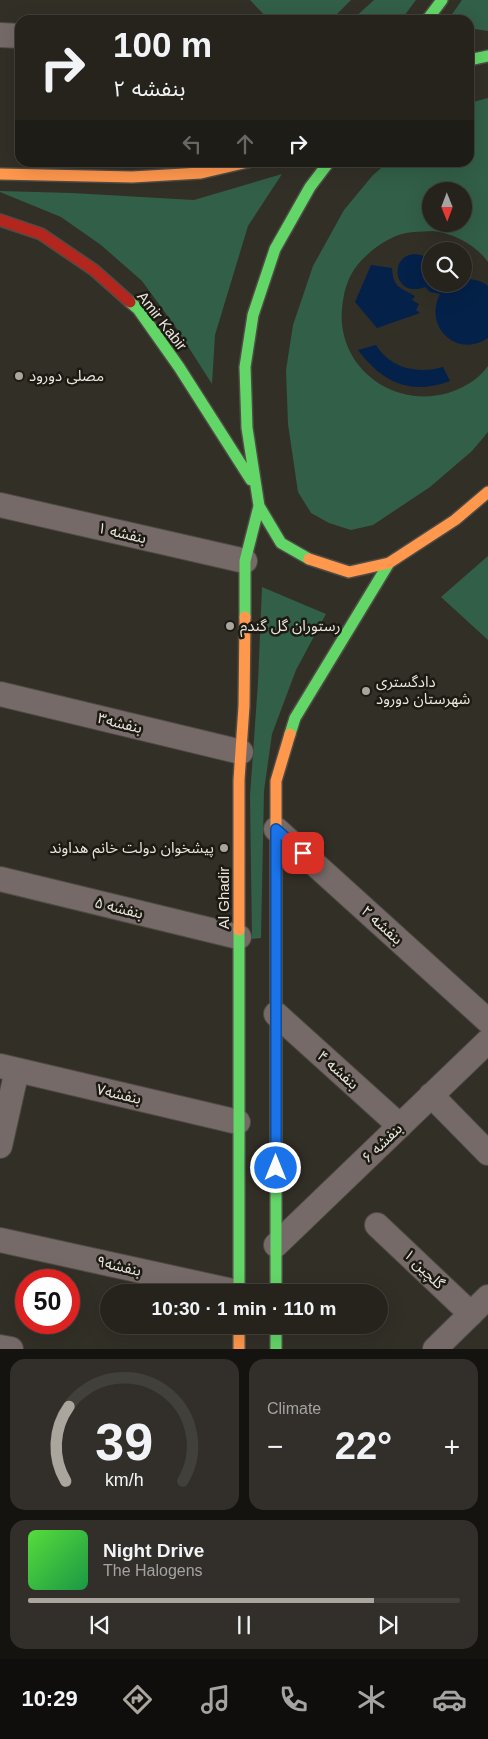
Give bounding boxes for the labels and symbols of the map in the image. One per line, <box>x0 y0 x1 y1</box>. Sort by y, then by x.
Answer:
north arrow <box>422 182 472 232</box>
street label: Amir Kabir <box>134 288 191 354</box>
place label: مصلی دورود <box>29 367 104 385</box>
marker: مصلی دورود <box>13 370 25 382</box>
street label: بنفشه ۱ <box>96 519 148 546</box>
place label: رستوران گل گندم <box>240 617 341 637</box>
marker: رستوران گل گندم <box>224 620 236 632</box>
place label: دادگستری شهرستان دورود <box>376 673 470 708</box>
marker: دادگستری شهرستان دورود <box>360 685 372 697</box>
street label: بنفشه۳ <box>96 709 144 736</box>
pin <box>282 832 324 874</box>
place label: پیشخوان دولت خانم هداوند <box>49 839 214 859</box>
marker: پیشخوان دولت خانم هداوند <box>218 842 230 854</box>
street label: Al Ghadir <box>215 867 232 929</box>
street label: بنفشه ۵ <box>93 893 145 922</box>
street label: بنفشه ۲ <box>358 902 406 948</box>
street label: بنفشه ۴ <box>314 1047 362 1093</box>
street label: بنفشه۷ <box>95 1080 143 1107</box>
street label: بنفشه ۶ <box>358 1119 405 1166</box>
position arrow <box>249 1141 301 1193</box>
street label: گلچین ۱ <box>399 1245 449 1294</box>
street label: بنفشه۹ <box>95 1252 143 1279</box>
speed limit sign: 50 <box>15 1269 80 1334</box>

